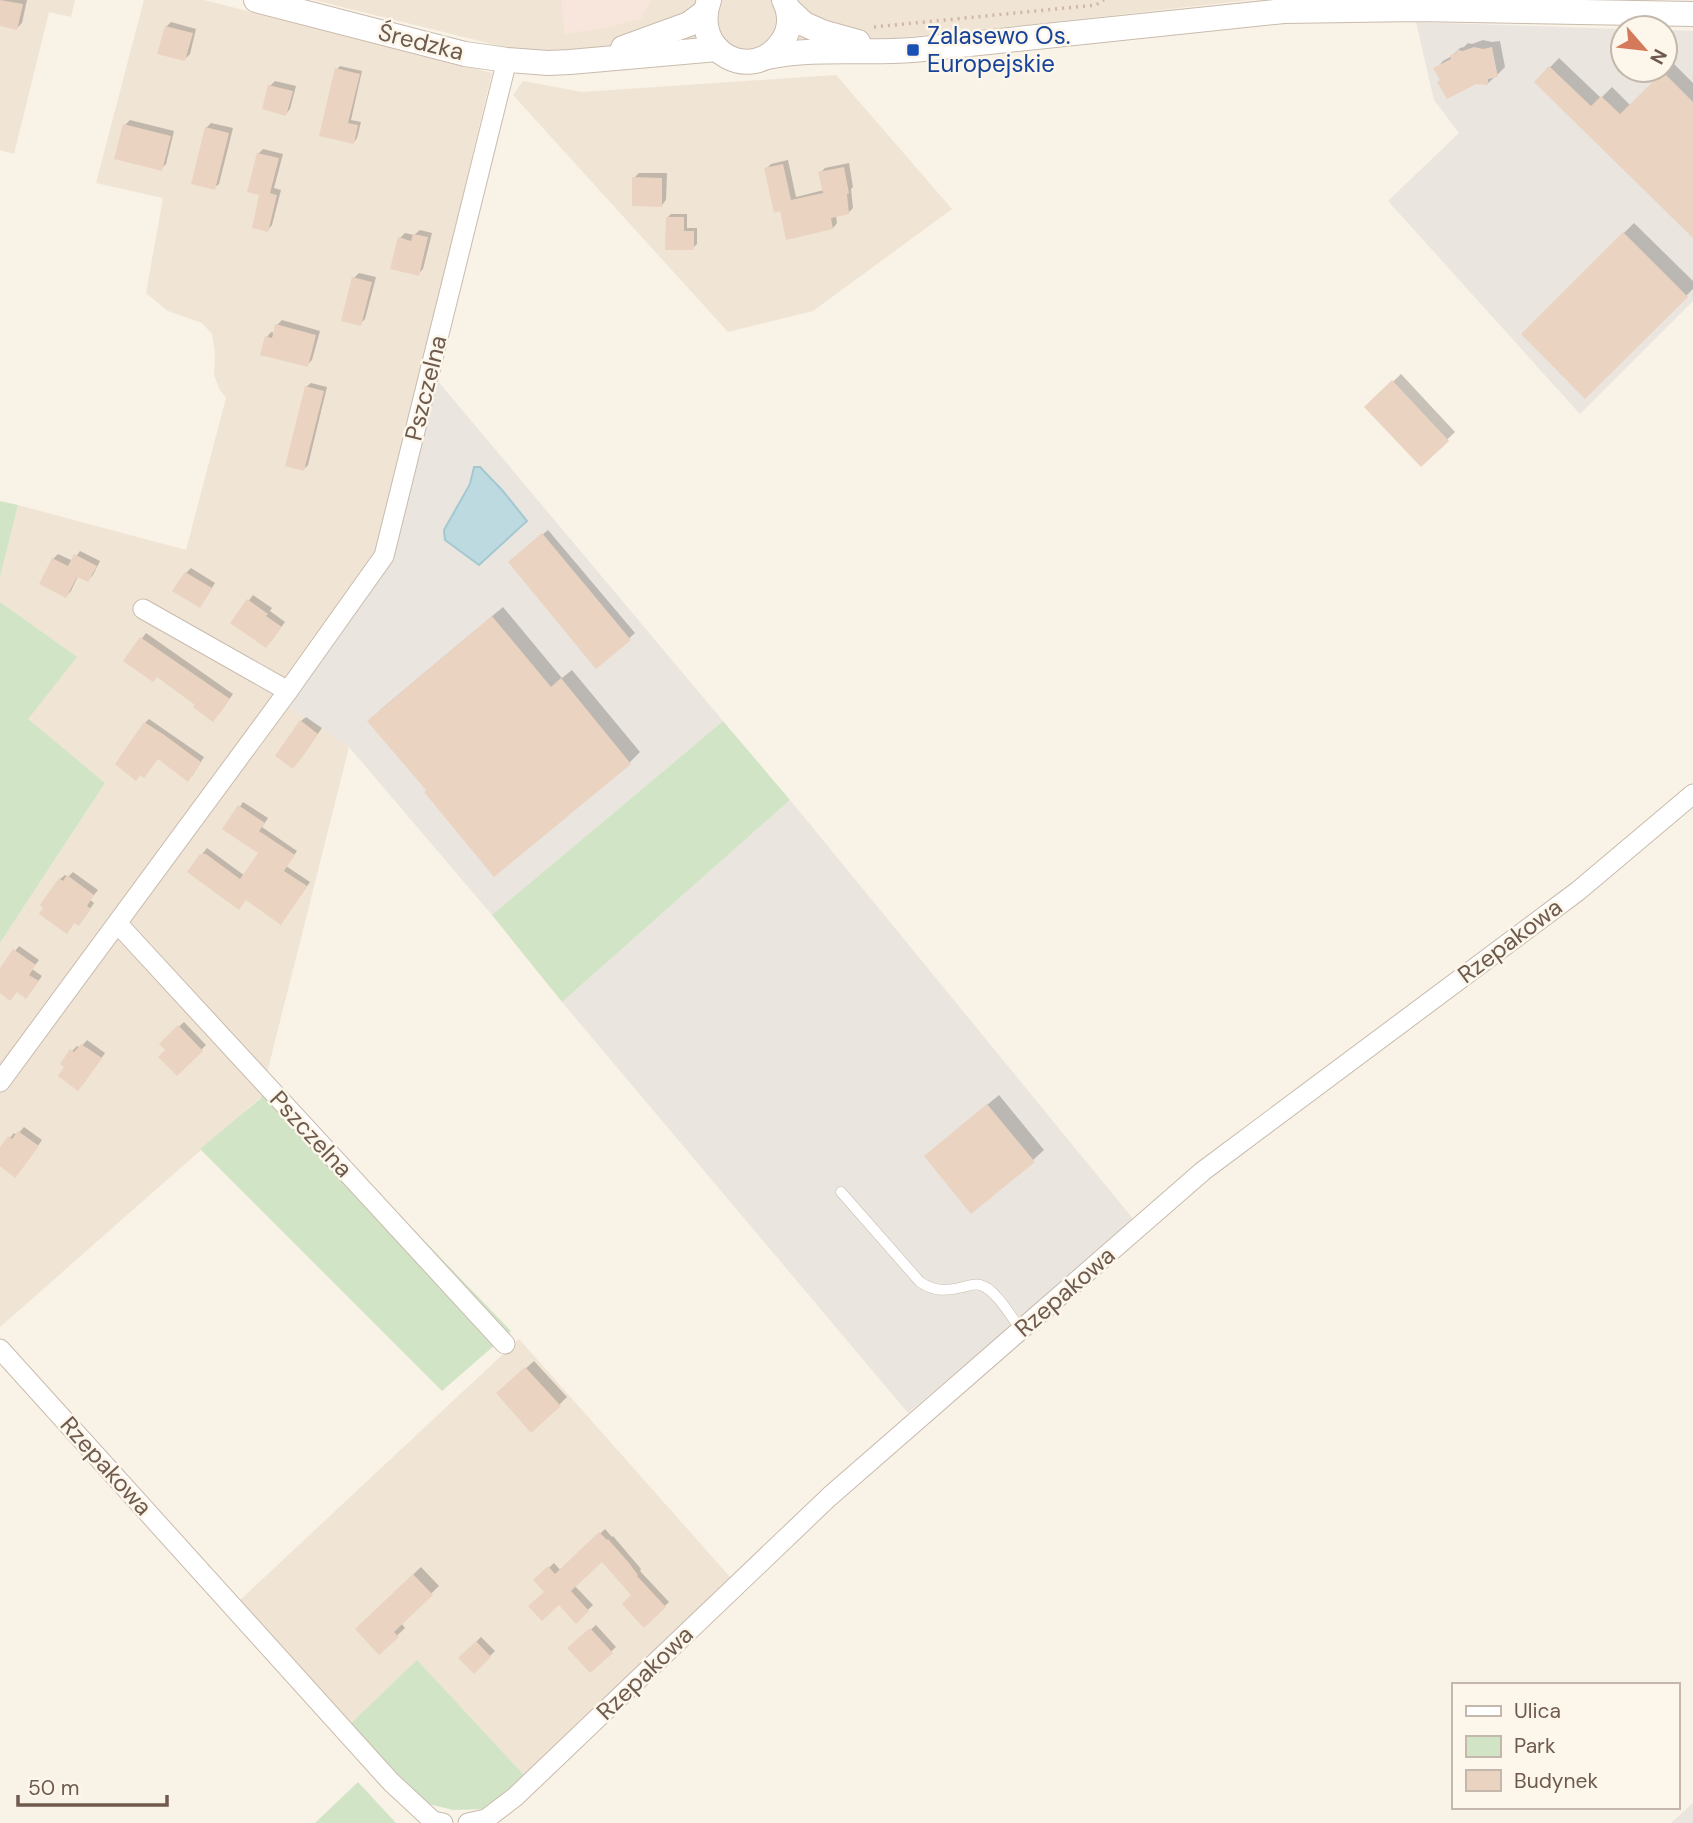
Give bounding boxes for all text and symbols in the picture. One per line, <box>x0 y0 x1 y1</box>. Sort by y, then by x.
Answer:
north arrow <box>1609 14 1679 84</box>
street label: Średzka <box>375 16 467 67</box>
place label: Zalasewo Os. Europejskie <box>927 20 1071 79</box>
marker: Zalasewo Os. Europejskie <box>905 42 921 58</box>
text: N <box>1644 45 1673 69</box>
street label: Pszczelna <box>397 332 454 444</box>
street label: Rzepakowa <box>1451 891 1568 990</box>
street label: Pszczelna <box>263 1084 359 1184</box>
street label: Rzepakowa <box>1008 1240 1121 1344</box>
street label: Rzepakowa <box>54 1410 159 1522</box>
street label: Rzepakowa <box>590 1619 700 1726</box>
legend <box>1452 1683 1679 1809</box>
text: Ulica <box>1514 1697 1561 1725</box>
text: Park <box>1514 1732 1556 1760</box>
scale bar <box>18 1764 166 1808</box>
text: Budynek <box>1514 1767 1599 1795</box>
text: 50 m <box>28 1774 79 1802</box>

